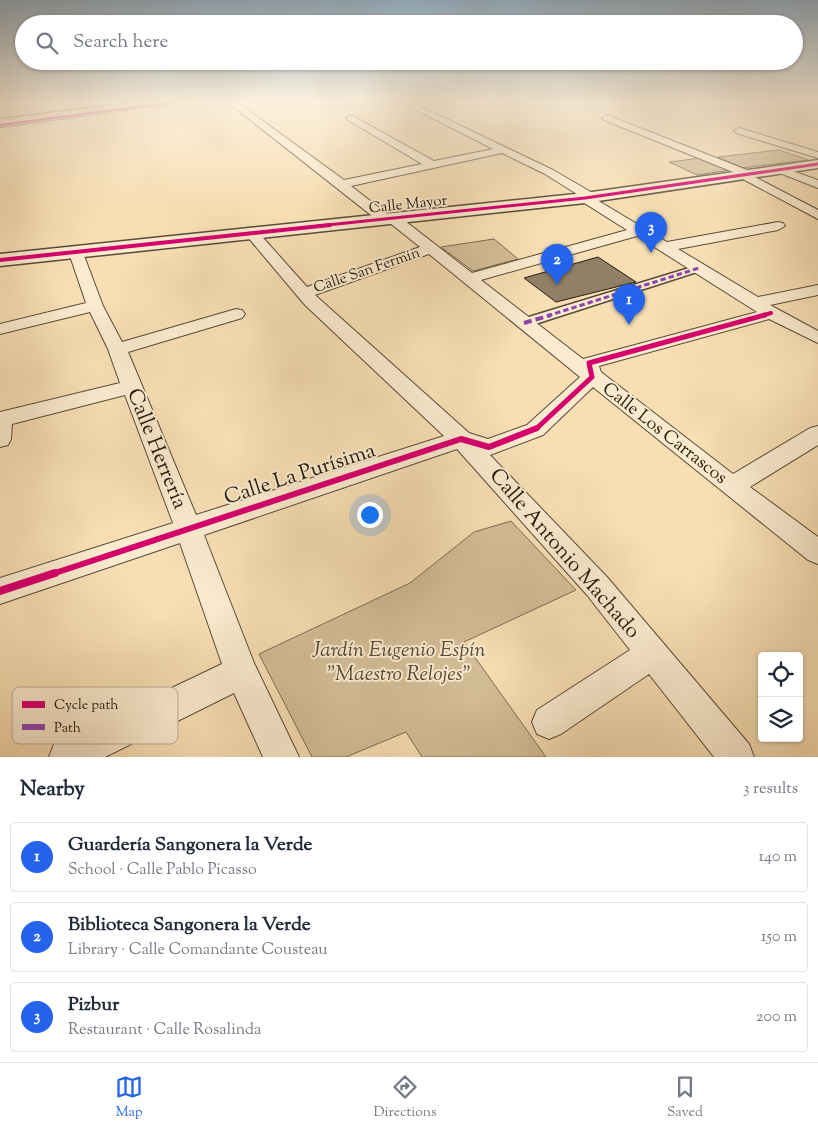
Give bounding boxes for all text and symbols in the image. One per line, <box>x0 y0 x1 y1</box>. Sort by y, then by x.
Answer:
search box <box>15 15 803 70</box>
icon: search <box>33 29 61 57</box>
text: Search here <box>73 29 168 56</box>
street label: Calle Mayor <box>368 190 449 220</box>
pin: 3 <box>635 212 667 253</box>
street label: Calle San Fermín <box>311 243 423 299</box>
pin: 2 <box>541 244 573 285</box>
pin: 1 <box>613 284 645 325</box>
street label: Calle Los Carrascos <box>596 377 732 491</box>
street label: Calle Herrería <box>118 384 194 514</box>
street label: Calle La Purísima <box>220 436 380 514</box>
street label: Calle Antonio Machado <box>481 462 647 646</box>
your location <box>357 502 383 528</box>
park label: Jardín Eugenio Espín "Maestro Relojes" <box>311 636 486 690</box>
map controls <box>758 652 803 742</box>
button: locate <box>758 652 803 697</box>
legend <box>12 687 178 744</box>
text: Cycle path <box>54 696 118 716</box>
button: layers <box>758 697 803 742</box>
text: Path <box>54 719 81 739</box>
text: Nearby <box>20 775 85 805</box>
text: 3 results <box>743 778 798 801</box>
text: Guardería Sangonera la Verde <box>68 832 312 859</box>
text: 1 <box>34 846 40 869</box>
text: 140 m <box>759 846 797 869</box>
text: School · Calle Pablo Picasso <box>68 859 257 882</box>
text: Biblioteca Sangonera la Verde <box>68 912 311 939</box>
text: 2 <box>33 926 41 949</box>
text: 150 m <box>761 926 797 949</box>
text: Library · Calle Comandante Cousteau <box>68 939 328 962</box>
text: Pizbur <box>68 992 119 1019</box>
text: 3 <box>34 1006 40 1029</box>
text: 200 m <box>756 1006 797 1029</box>
text: Restaurant · Calle Rosalinda <box>68 1019 261 1042</box>
tab: Map <box>115 1073 143 1123</box>
tab: Directions <box>373 1073 437 1123</box>
tab: Saved <box>667 1073 703 1123</box>

